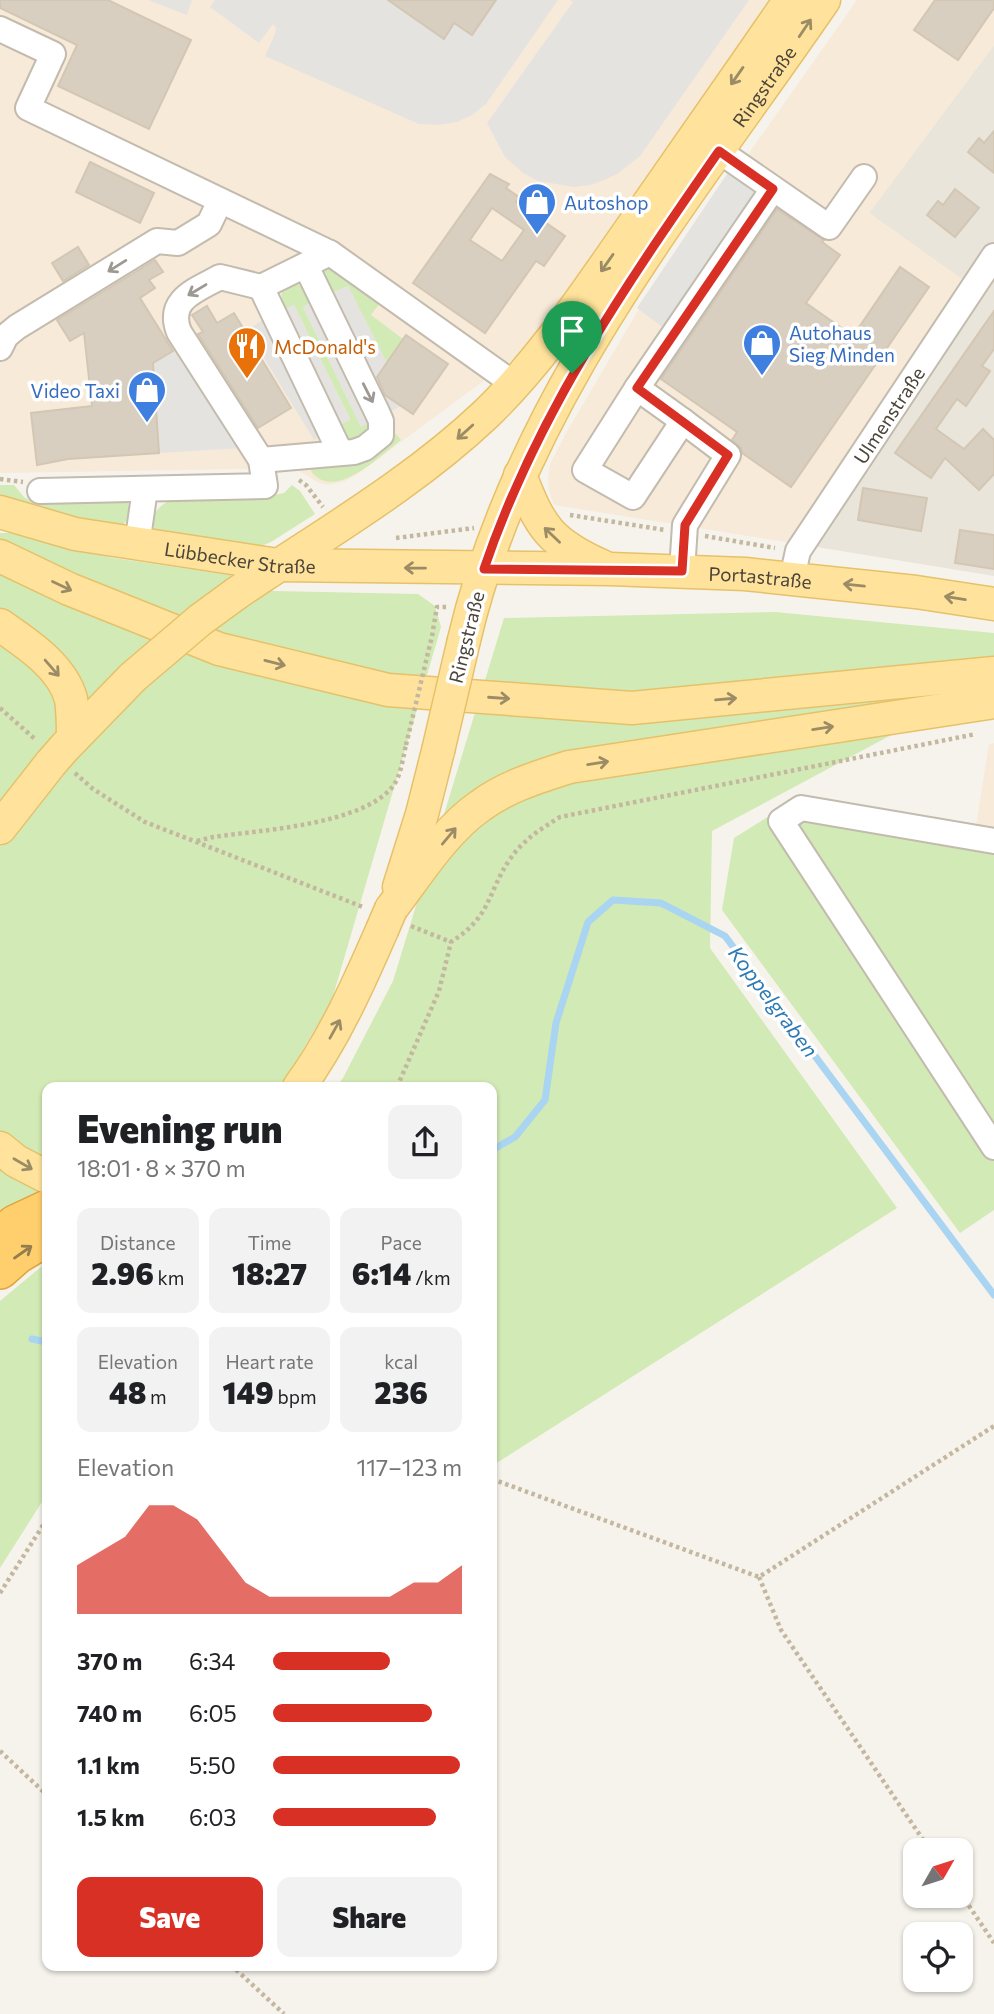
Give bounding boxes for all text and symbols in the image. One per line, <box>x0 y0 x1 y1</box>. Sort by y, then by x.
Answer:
one-way arrow <box>798 19 812 39</box>
street label: Ringstraße <box>727 41 800 131</box>
one-way arrow <box>730 66 744 85</box>
shop icon: Autoshop <box>516 181 558 236</box>
place label: Autoshop <box>564 191 648 214</box>
one-way arrow <box>600 253 614 272</box>
one-way arrow <box>108 259 128 273</box>
one-way arrow <box>188 283 208 297</box>
pin <box>542 301 602 373</box>
icon: arrive <box>553 312 591 350</box>
place label: Autohaus Sieg Minden <box>789 321 895 366</box>
shop icon: Autohaus Sieg Minden <box>741 322 783 377</box>
restaurant icon: McDonald's <box>226 325 268 380</box>
place label: McDonald's <box>274 335 376 358</box>
street label: Ulmenstraße <box>848 362 929 468</box>
shop icon: Video Taxi <box>126 369 168 424</box>
place label: Video Taxi <box>31 379 120 402</box>
one-way arrow <box>361 383 375 403</box>
one-way arrow <box>456 424 474 440</box>
one-way arrow <box>544 526 561 543</box>
street label: Lübbecker Straße <box>163 536 316 577</box>
street label: Portastraße <box>708 561 813 592</box>
one-way arrow <box>404 562 427 575</box>
one-way arrow <box>843 578 865 591</box>
one-way arrow <box>51 580 72 593</box>
street label: Ringstraße <box>443 589 489 685</box>
one-way arrow <box>944 591 967 604</box>
one-way arrow <box>263 656 286 670</box>
one-way arrow <box>44 659 60 677</box>
one-way arrow <box>487 692 510 705</box>
one-way arrow <box>714 692 737 705</box>
one-way arrow <box>811 721 833 734</box>
one-way arrow <box>586 756 609 769</box>
one-way arrow <box>441 827 457 845</box>
water label: Koppelgraben <box>724 940 824 1062</box>
one-way arrow <box>328 1020 342 1040</box>
text: Evening run <box>77 1104 283 1151</box>
button: share <box>388 1105 462 1179</box>
text: 18:01 · 8 × 370 m <box>77 1154 246 1182</box>
one-way arrow <box>12 1158 32 1172</box>
text: Distance <box>100 1231 176 1254</box>
text: Time <box>248 1231 291 1254</box>
text: Pace <box>381 1231 422 1254</box>
one-way arrow <box>13 1245 32 1259</box>
text: 2.96 <box>91 1254 154 1291</box>
text: 18:27 <box>232 1254 307 1291</box>
text: 6:14 <box>352 1254 412 1291</box>
text: km <box>154 1266 184 1289</box>
text: /km <box>412 1266 451 1289</box>
text: Elevation <box>98 1350 178 1373</box>
text: Heart rate <box>225 1350 314 1373</box>
text: kcal <box>384 1350 418 1373</box>
text: 48 <box>109 1373 146 1410</box>
text: 149 <box>222 1373 274 1410</box>
text: 236 <box>374 1373 428 1410</box>
text: m <box>146 1385 167 1408</box>
text: bpm <box>274 1385 317 1408</box>
text: Elevation <box>77 1453 174 1481</box>
text: 117–123 m <box>356 1453 462 1481</box>
text: 370 m <box>77 1647 142 1675</box>
text: 6:34 <box>189 1647 235 1675</box>
text: 740 m <box>77 1699 142 1727</box>
text: 6:05 <box>189 1699 237 1727</box>
text: 1.1 km <box>77 1751 140 1779</box>
text: 5:50 <box>189 1751 236 1779</box>
text: 1.5 km <box>77 1803 145 1831</box>
text: 6:03 <box>189 1803 236 1831</box>
north arrow <box>903 1838 973 1908</box>
map controls <box>903 1838 973 1992</box>
button: Save <box>77 1877 263 1957</box>
button: Share <box>277 1877 462 1957</box>
button: locate <box>903 1922 973 1992</box>

